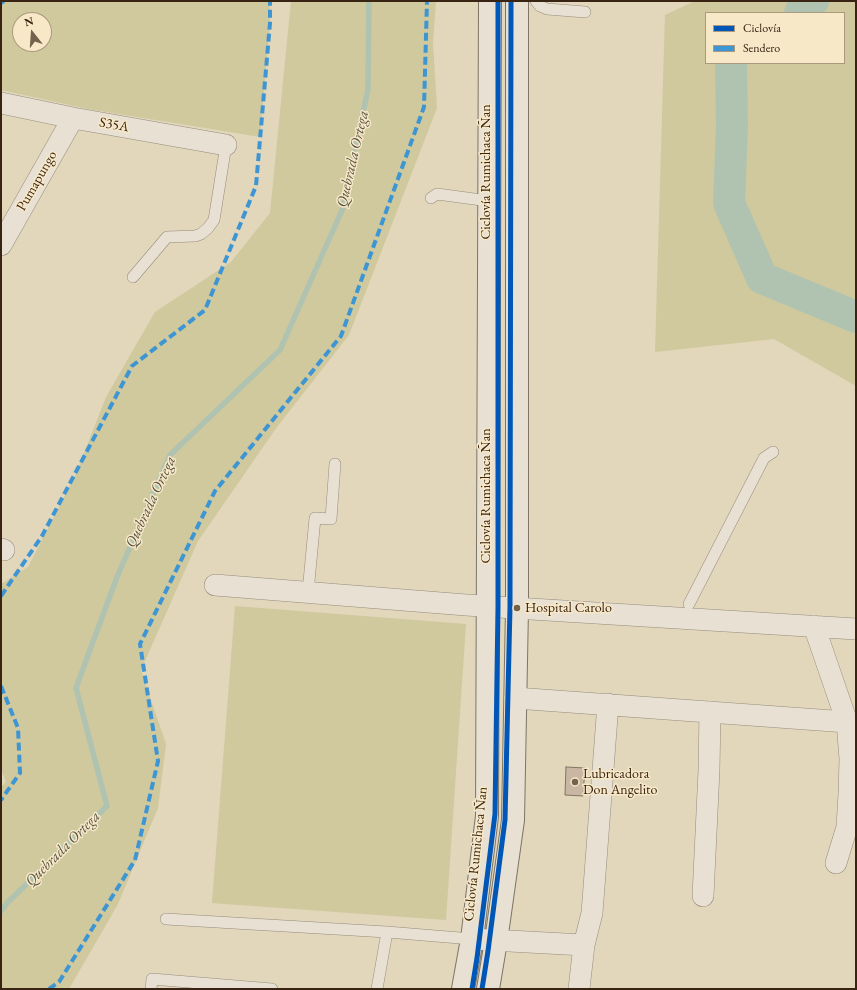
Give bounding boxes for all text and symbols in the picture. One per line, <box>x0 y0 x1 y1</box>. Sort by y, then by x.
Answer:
north arrow <box>12 12 52 52</box>
legend <box>705 12 845 64</box>
text: N <box>22 13 35 29</box>
text: Ciclovía <box>743 20 781 36</box>
text: Sendero <box>743 40 780 56</box>
street label: Ciclovía Rumichaca Ñan <box>478 104 494 240</box>
water label: Quebrada Ortega <box>333 109 373 209</box>
street label: S35A <box>98 114 130 136</box>
street label: Pumapungo <box>13 148 61 214</box>
street label: Ciclovía Rumichaca Ñan <box>478 428 494 564</box>
water label: Quebrada Ortega <box>122 453 180 551</box>
place label: Hospital Carolo <box>525 600 612 616</box>
marker: Hospital Carolo <box>512 603 522 613</box>
place label: Lubricadora Don Angelito <box>583 766 657 798</box>
marker: Lubricadora Don Angelito <box>570 777 580 787</box>
street label: Ciclovía Rumichaca Ñan <box>461 786 491 922</box>
water label: Quebrada Ortega <box>22 808 104 890</box>

